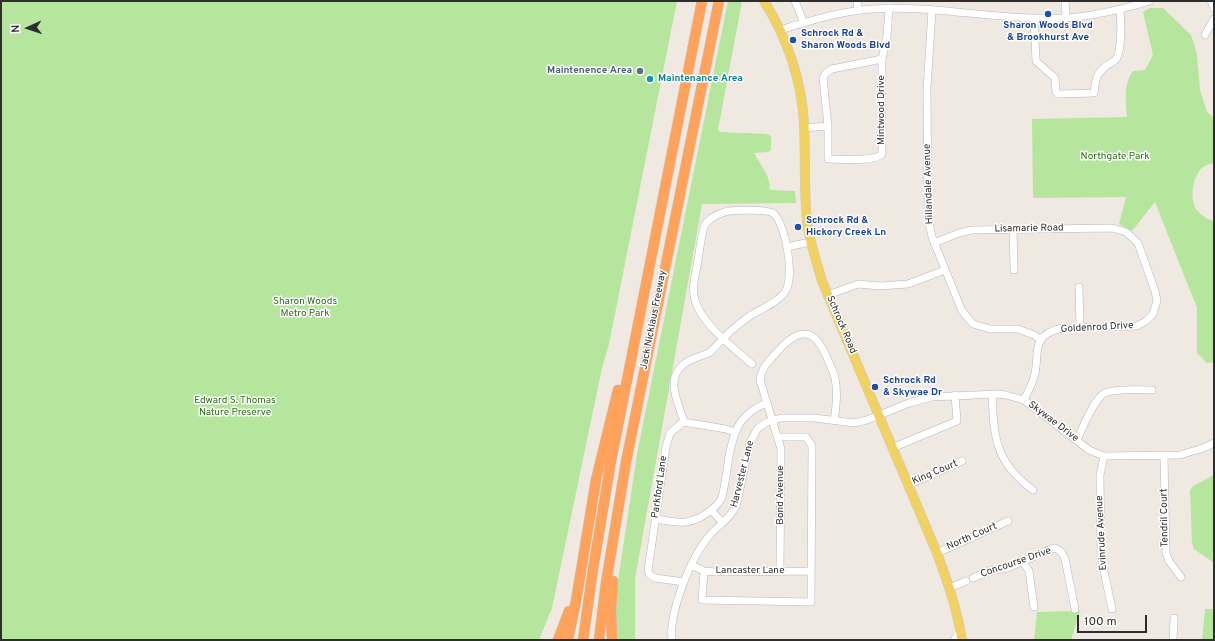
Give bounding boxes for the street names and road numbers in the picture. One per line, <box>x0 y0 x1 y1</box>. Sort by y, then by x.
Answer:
street label: Mintwood Drive <box>876 75 888 145</box>
street label: Hillandale Avenue <box>922 144 936 224</box>
street label: Lisamarie Road <box>994 222 1064 236</box>
street label: Jack Nicklaus Freeway <box>638 269 670 371</box>
street label: Schrock Road <box>823 294 859 356</box>
street label: Goldenrod Drive <box>1060 320 1134 336</box>
street label: Skywae Drive <box>1025 399 1081 445</box>
street label: Harvester Lane <box>729 439 757 509</box>
street label: Parkford Lane <box>650 455 670 519</box>
street label: King Court <box>910 458 960 488</box>
street label: Bond Avenue <box>775 465 787 525</box>
street label: Tendril Court <box>1158 489 1172 547</box>
street label: Evinrude Avenue <box>1094 495 1110 571</box>
street label: North Court <box>945 521 999 553</box>
street label: Concourse Drive <box>979 545 1053 581</box>
street label: Lancaster Lane <box>715 565 785 577</box>

